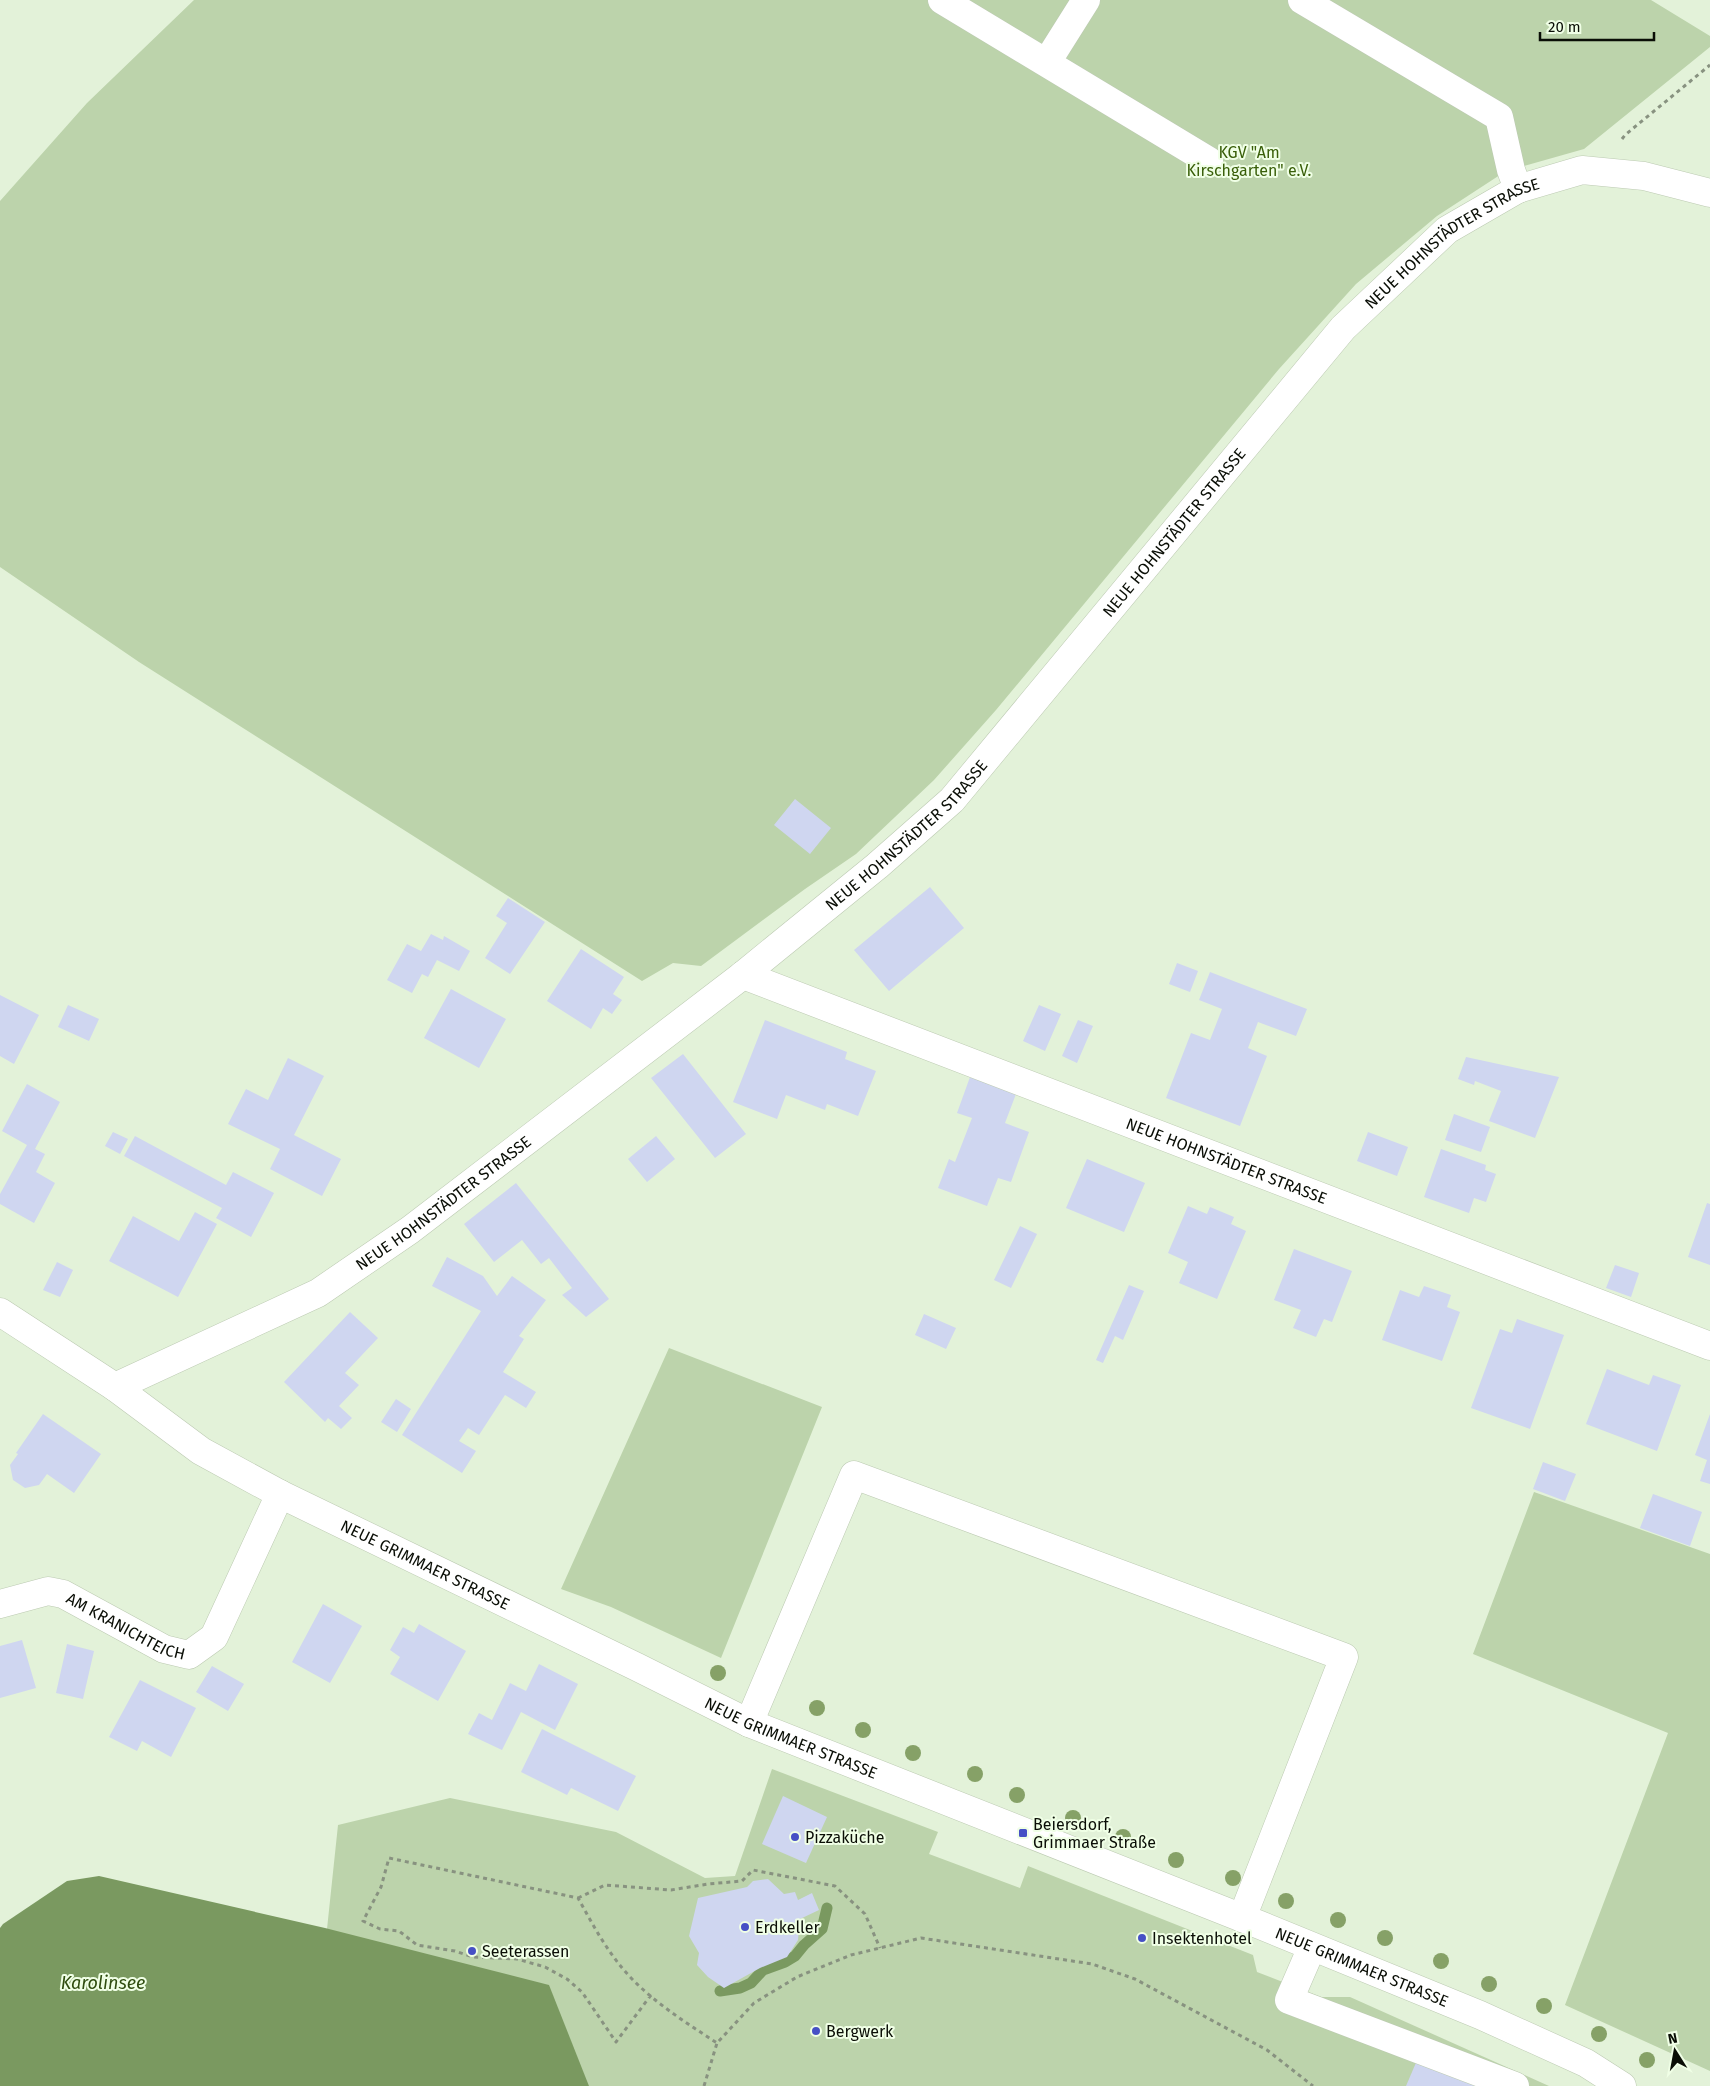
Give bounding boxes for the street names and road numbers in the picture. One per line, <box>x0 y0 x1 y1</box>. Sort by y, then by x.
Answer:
street label: NEUE HOHNSTÄDTER STRASSE <box>1361 174 1542 313</box>
street label: NEUE HOHNSTÄDTER STRASSE <box>1099 444 1250 621</box>
street label: NEUE HOHNSTÄDTER STRASSE <box>822 756 991 914</box>
street label: NEUE HOHNSTÄDTER STRASSE <box>1123 1114 1330 1208</box>
street label: NEUE HOHNSTÄDTER STRASSE <box>352 1132 535 1274</box>
street label: NEUE GRIMMAER STRASSE <box>338 1516 513 1614</box>
street label: AM KRANICHTEICH <box>63 1589 187 1664</box>
street label: NEUE GRIMMAER STRASSE <box>702 1693 880 1783</box>
street label: NEUE GRIMMAER STRASSE <box>1272 1923 1451 2011</box>

